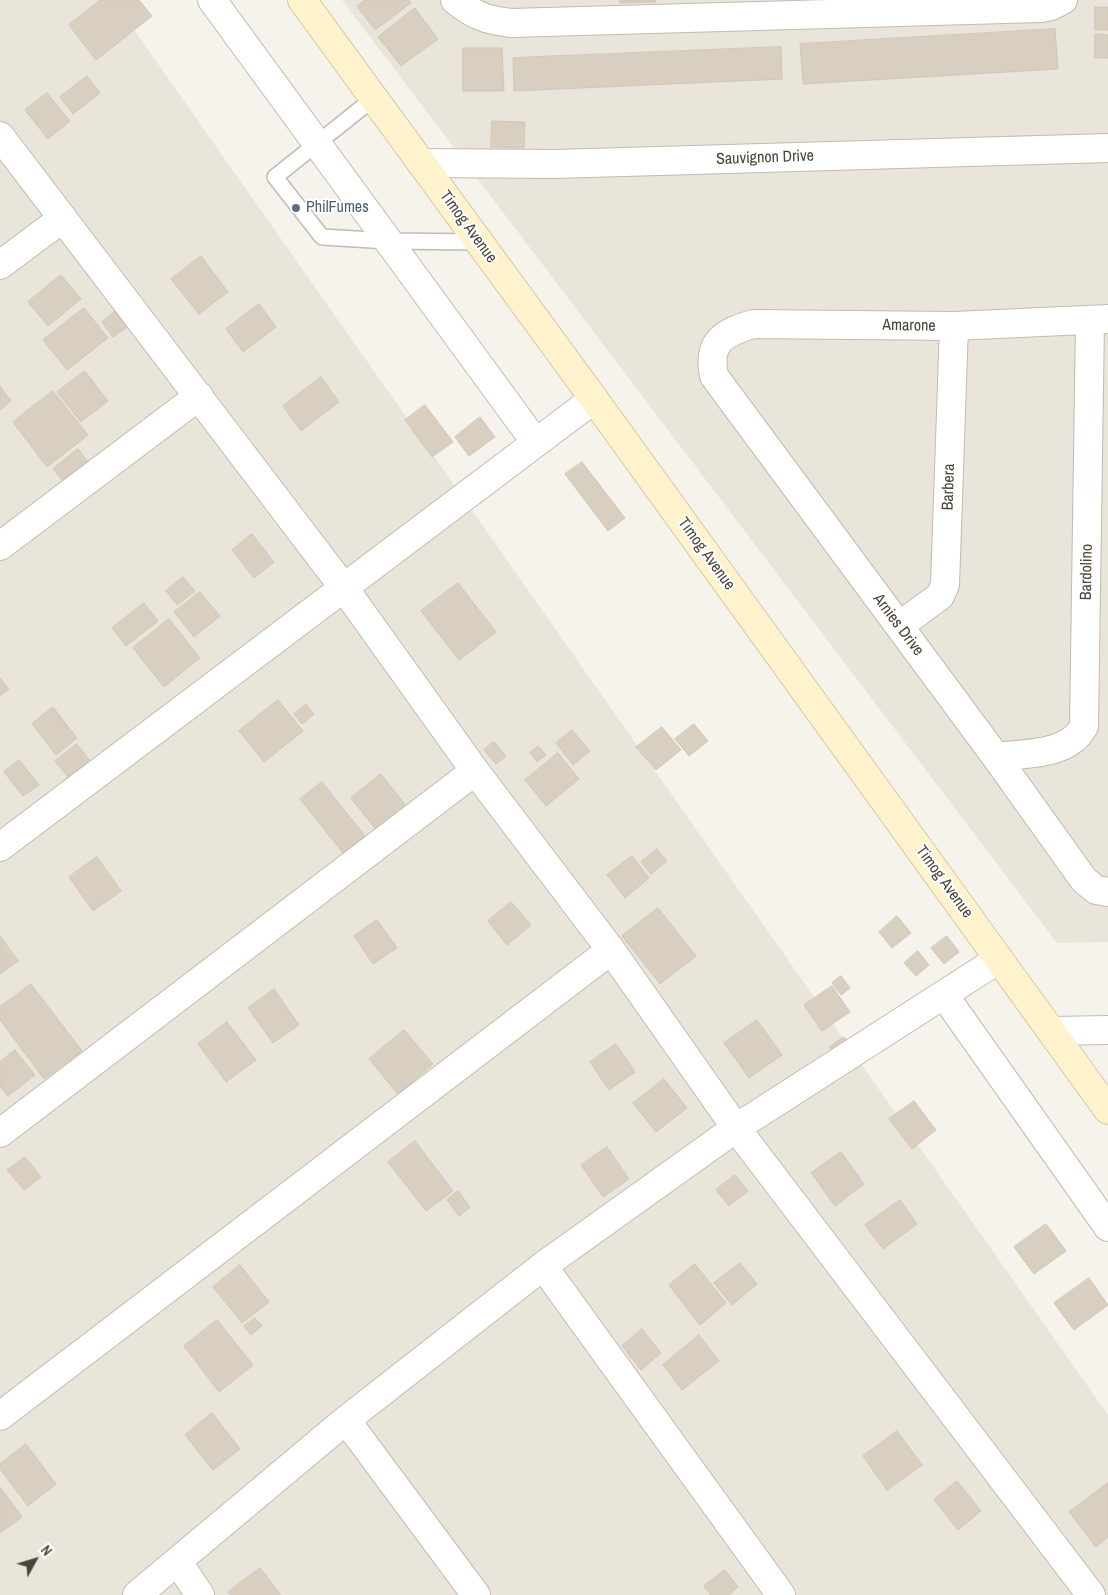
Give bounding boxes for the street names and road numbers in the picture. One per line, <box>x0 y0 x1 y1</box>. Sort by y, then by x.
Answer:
street label: Sauvignon Drive <box>716 147 814 169</box>
street label: Timog Avenue <box>435 187 501 267</box>
street label: Amarone <box>882 316 936 336</box>
street label: Barbera <box>939 463 959 511</box>
street label: Timog Avenue <box>673 514 739 594</box>
street label: Bardolino <box>1077 544 1097 600</box>
street label: Arnies Drive <box>868 590 928 660</box>
street label: Timog Avenue <box>911 842 977 922</box>

